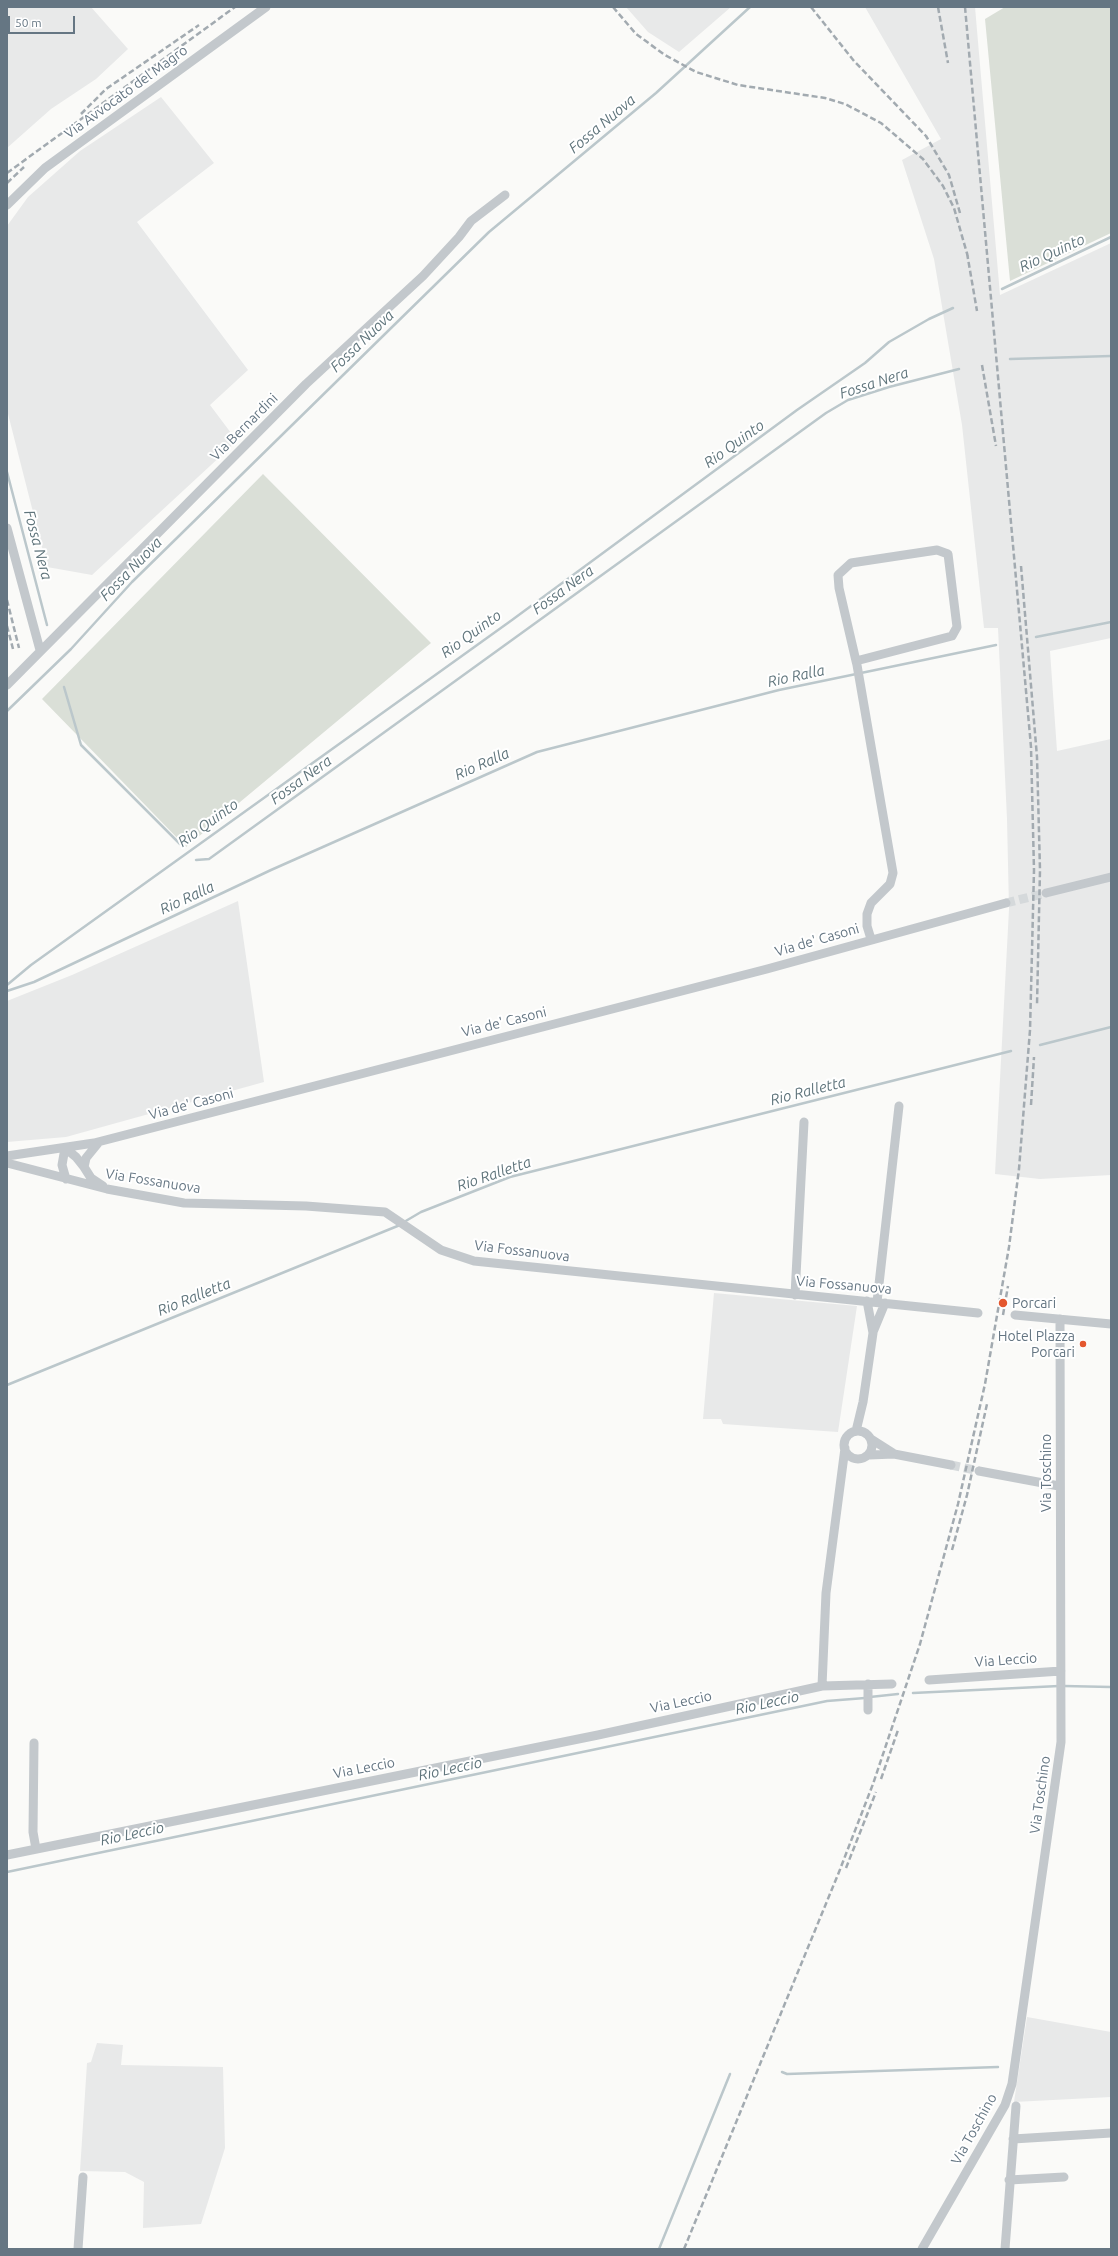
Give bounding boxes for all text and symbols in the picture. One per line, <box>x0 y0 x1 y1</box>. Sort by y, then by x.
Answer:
scale bar <box>10 8 77 34</box>
text: 50 m <box>15 16 42 29</box>
street label: Via Avvocato del Magro <box>61 42 191 142</box>
water label: Fossa Nuova <box>565 91 639 157</box>
water label: Rio Quinto <box>1016 230 1088 276</box>
water label: Fossa Nuova <box>326 306 398 376</box>
water label: Fossa Nera <box>837 363 911 403</box>
street label: Via Bernardini <box>207 390 281 464</box>
water label: Rio Quinto <box>700 416 768 472</box>
water label: Fossa Nera <box>20 508 56 582</box>
water label: Fossa Nuova <box>96 533 166 605</box>
water label: Fossa Nera <box>529 562 597 618</box>
water label: Rio Quinto <box>437 606 505 662</box>
water label: Rio Ralla <box>766 661 826 691</box>
water label: Rio Ralla <box>452 744 512 784</box>
water label: Fossa Nera <box>267 752 335 808</box>
water label: Rio Quinto <box>174 795 242 851</box>
water label: Rio Ralla <box>157 878 217 918</box>
street label: Via de' Casoni <box>773 920 861 960</box>
street label: Via de' Casoni <box>460 1003 548 1041</box>
water label: Rio Ralletta <box>768 1073 848 1109</box>
street label: Via de' Casoni <box>147 1085 235 1123</box>
water label: Rio Ralletta <box>455 1153 533 1195</box>
street label: Via Fossanuova <box>104 1165 202 1197</box>
street label: Via Fossanuova <box>473 1237 571 1265</box>
street label: Via Fossanuova <box>795 1272 893 1298</box>
water label: Rio Ralletta <box>155 1274 233 1320</box>
place label: Porcari <box>1012 1295 1056 1311</box>
marker: Porcari <box>997 1297 1009 1309</box>
place label: Hotel Plazza Porcari <box>998 1328 1075 1360</box>
marker: Hotel Plazza Porcari <box>1078 1339 1088 1349</box>
street label: Via Toschino <box>1038 1434 1054 1512</box>
street label: Via Leccio <box>974 1649 1038 1671</box>
street label: Via Leccio <box>649 1687 713 1717</box>
water label: Rio Leccio <box>734 1687 800 1719</box>
water label: Rio Leccio <box>417 1753 483 1785</box>
street label: Via Leccio <box>332 1754 396 1782</box>
street label: Via Toschino <box>1026 1755 1054 1835</box>
water label: Rio Leccio <box>99 1818 165 1850</box>
street label: Via Toschino <box>948 2091 1000 2167</box>

